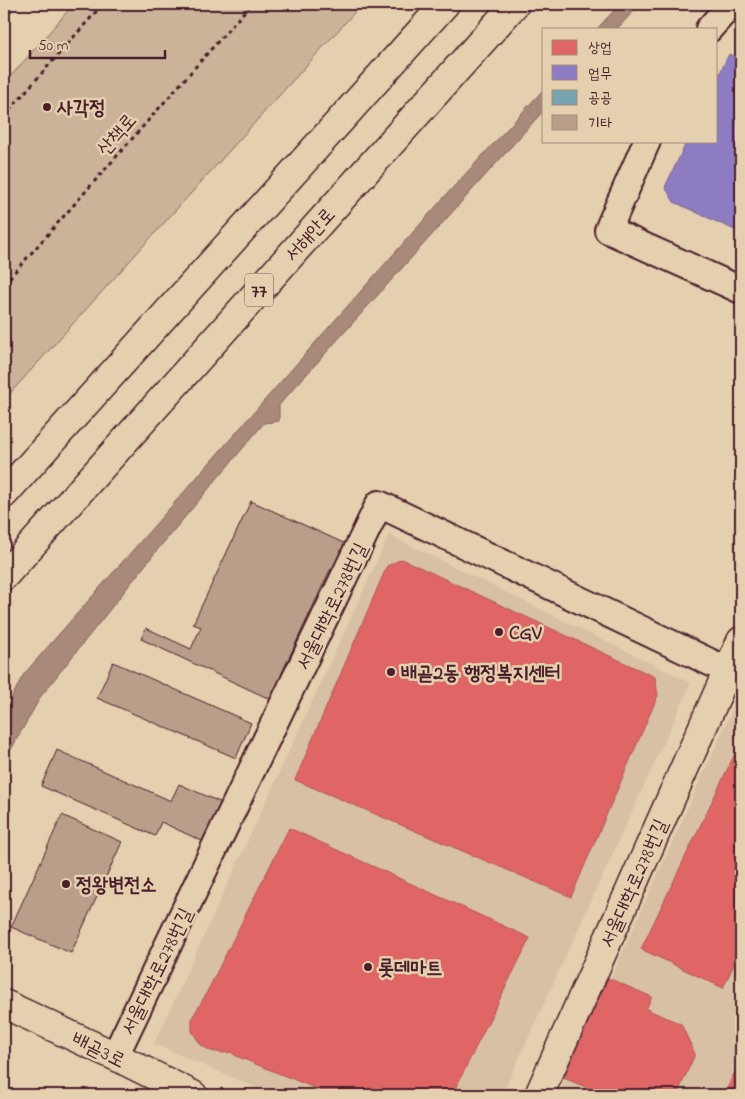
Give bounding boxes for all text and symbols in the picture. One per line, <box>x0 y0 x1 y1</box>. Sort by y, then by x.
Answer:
scale bar <box>30 28 165 60</box>
legend <box>542 28 718 142</box>
text: 50 m <box>38 35 69 57</box>
text: 상업 <box>588 37 612 59</box>
text: 업무 <box>588 63 612 85</box>
text: 공공 <box>588 87 612 109</box>
place label: 사각정 <box>56 95 105 124</box>
marker: 사각정 <box>41 101 53 113</box>
street label: 산책로 <box>91 108 145 163</box>
text: 기타 <box>588 113 612 135</box>
street label: 서해안로 <box>279 202 343 269</box>
road number: 77 <box>245 274 273 306</box>
street label: 서울대학로278번길 <box>290 539 377 676</box>
place label: CGV <box>509 620 542 649</box>
marker: CGV <box>493 626 505 638</box>
place label: 배곧2동 행정복지센터 <box>401 660 561 689</box>
marker: 배곧2동 행정복지센터 <box>385 666 397 678</box>
street label: 서울대학로278번길 <box>594 815 677 953</box>
place label: 정왕변전소 <box>76 872 156 901</box>
marker: 정왕변전소 <box>60 878 72 890</box>
street label: 서울대학로278번길 <box>115 904 202 1041</box>
place label: 롯데마트 <box>378 955 442 984</box>
marker: 롯데마트 <box>362 961 374 973</box>
street label: 배곧3로 <box>66 1026 130 1077</box>

